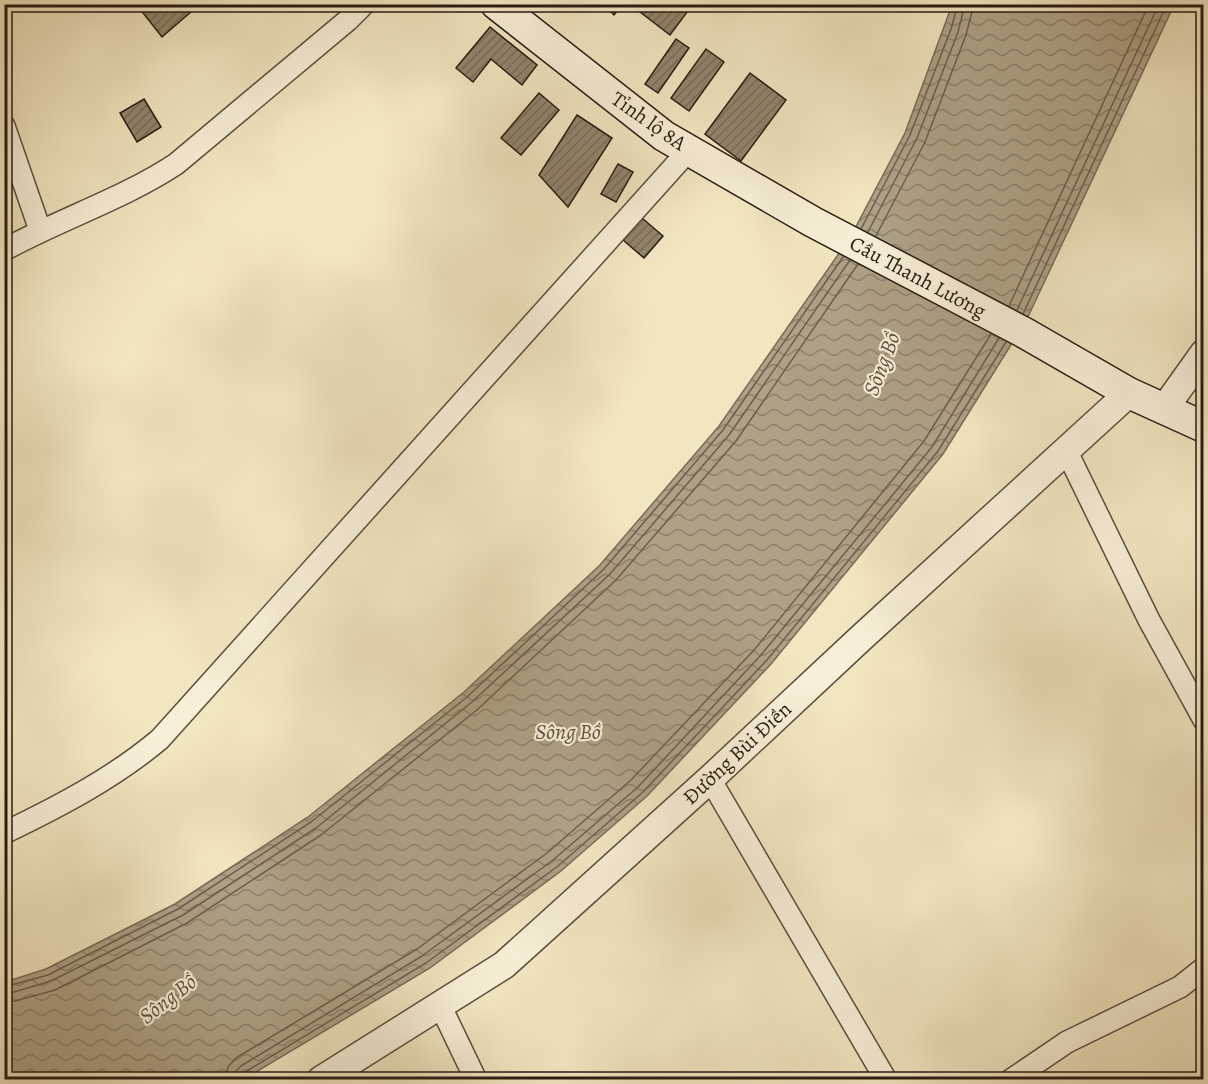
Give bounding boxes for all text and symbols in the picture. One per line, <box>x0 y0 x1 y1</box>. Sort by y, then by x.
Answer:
street label: Tỉnh lộ 8A <box>606 85 693 158</box>
street label: Cầu Thanh Lương <box>845 229 992 325</box>
water label: Sông Bồ <box>856 328 908 400</box>
street label: Đường Bùi Điền <box>676 695 798 811</box>
water label: Sông Bồ <box>535 717 601 747</box>
water label: Sông Bồ <box>133 967 203 1031</box>

